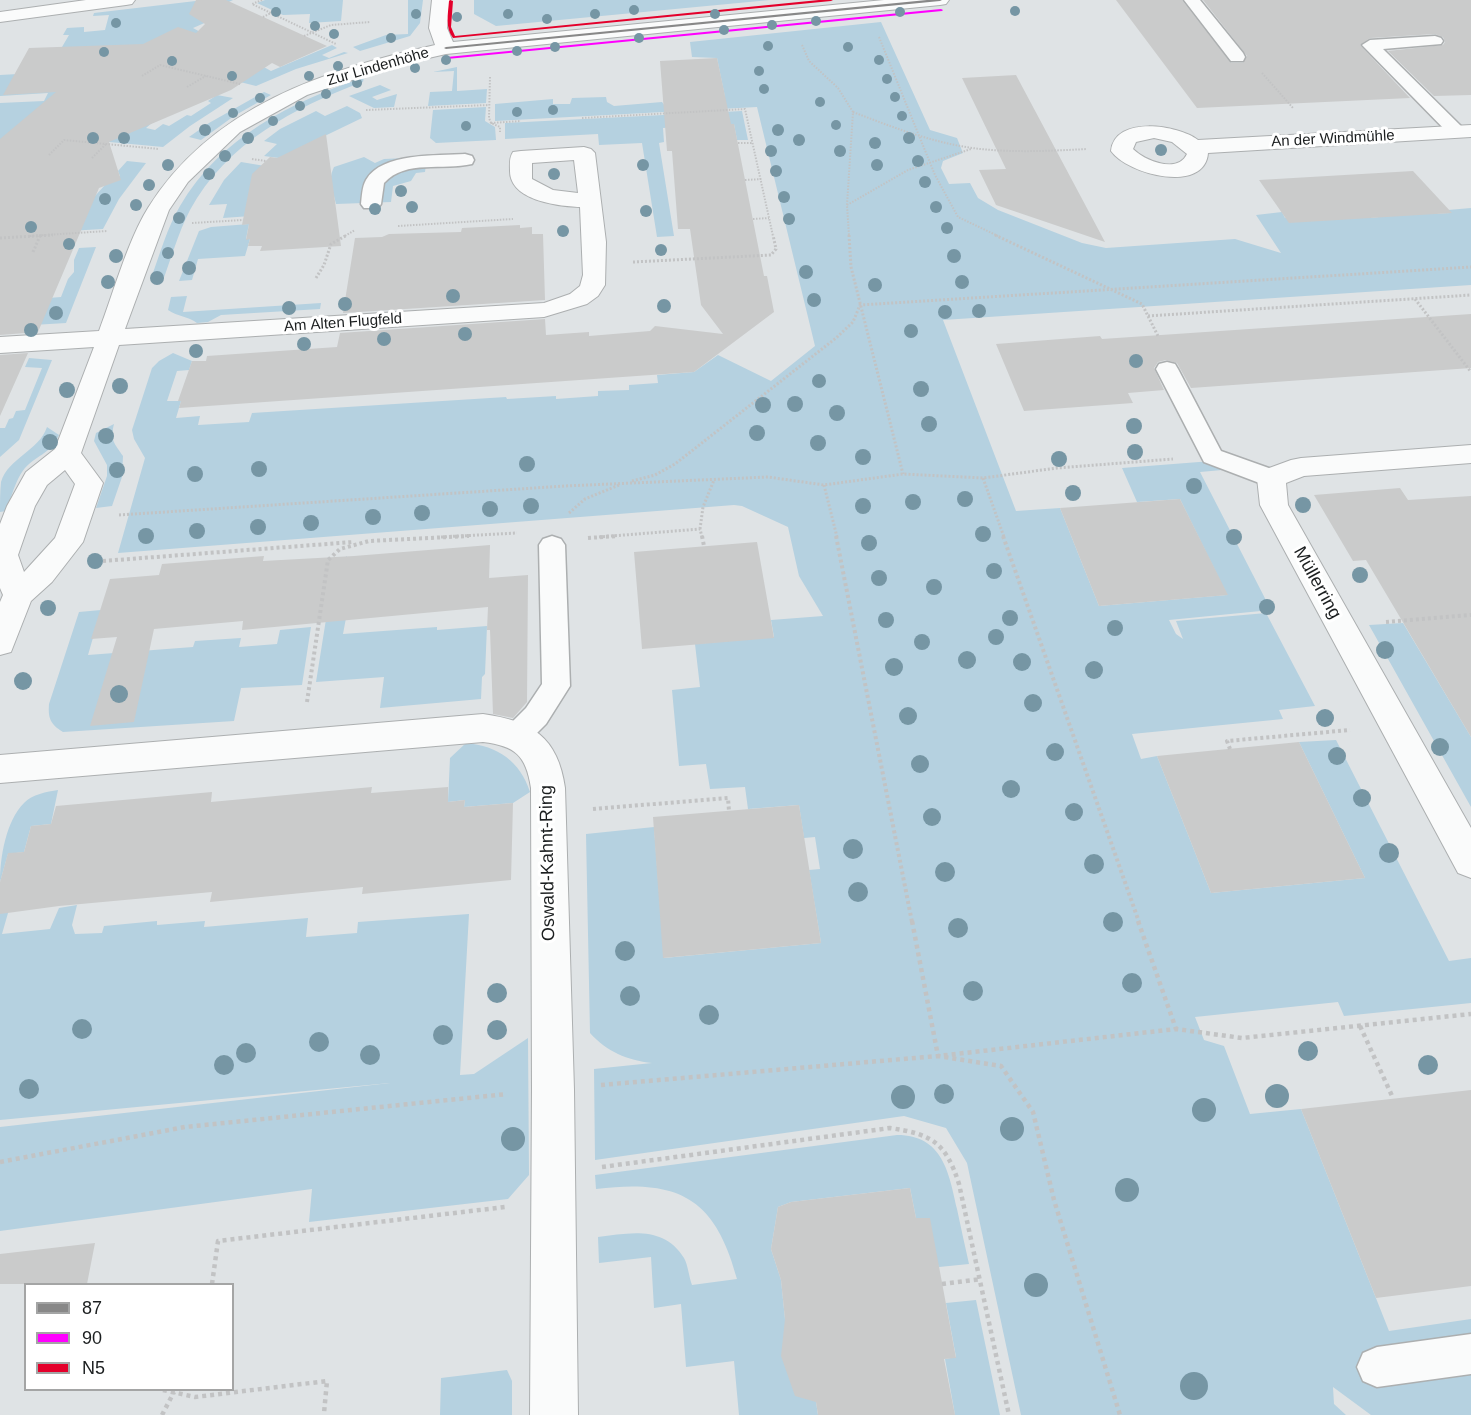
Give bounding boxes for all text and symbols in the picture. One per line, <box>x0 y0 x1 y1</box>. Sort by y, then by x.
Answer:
street label: Zur Lindenhöhe <box>325 44 431 90</box>
street label: An der Windmühle <box>1271 127 1395 151</box>
street label: Am Alten Flugfeld <box>283 310 403 336</box>
street label: Müllerring <box>1288 543 1346 623</box>
street label: Oswald-Kahnt-Ring <box>536 785 560 941</box>
legend <box>24 1283 234 1391</box>
text: 87 <box>82 1298 102 1318</box>
text: 90 <box>82 1328 102 1348</box>
text: N5 <box>82 1358 105 1378</box>

